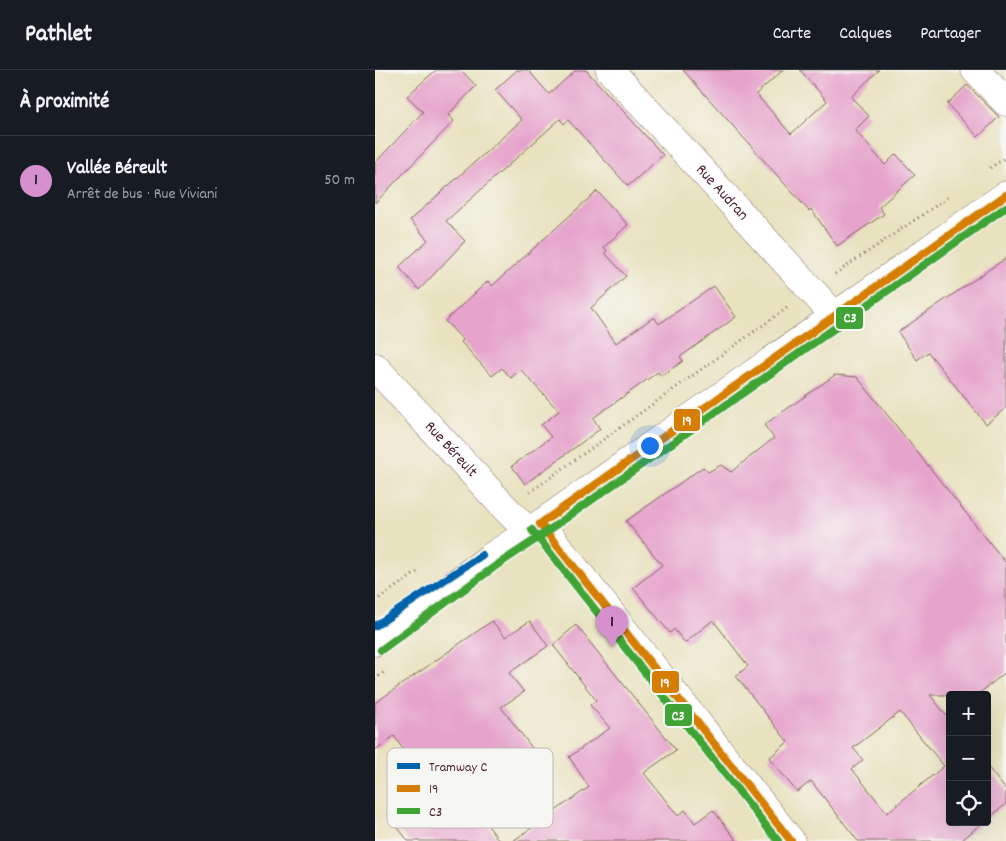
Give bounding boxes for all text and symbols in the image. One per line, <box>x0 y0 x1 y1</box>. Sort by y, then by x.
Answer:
text: Pathlet <box>25 18 92 52</box>
text: Carte <box>773 22 811 47</box>
text: Calques <box>839 22 892 47</box>
text: Partager <box>920 22 981 47</box>
text: À proximité <box>20 88 109 118</box>
text: Vallée Béreult <box>67 156 167 183</box>
street label: Rue Audran <box>690 159 754 226</box>
text: 1 <box>34 169 38 192</box>
text: 50 m <box>324 169 355 192</box>
text: Arrêt de bus · Rue Viviani <box>67 183 217 206</box>
line badge: C3 <box>835 306 864 330</box>
text: C3 <box>843 309 857 329</box>
line badge: 19 <box>673 408 701 432</box>
text: 19 <box>682 412 692 432</box>
street label: Rue Béreult <box>419 416 483 483</box>
your location <box>637 433 663 459</box>
pin: 1 <box>596 606 628 647</box>
line badge: 19 <box>651 670 680 694</box>
text: 19 <box>660 674 670 694</box>
map controls <box>946 691 991 826</box>
button: + <box>946 691 991 736</box>
line badge: C3 <box>664 703 693 727</box>
text: C3 <box>671 707 685 727</box>
button: − <box>946 736 991 781</box>
legend <box>387 748 553 828</box>
text: Tramway C <box>429 758 487 778</box>
text: 19 <box>429 780 438 800</box>
button: locate <box>946 781 991 826</box>
text: C3 <box>429 803 442 823</box>

